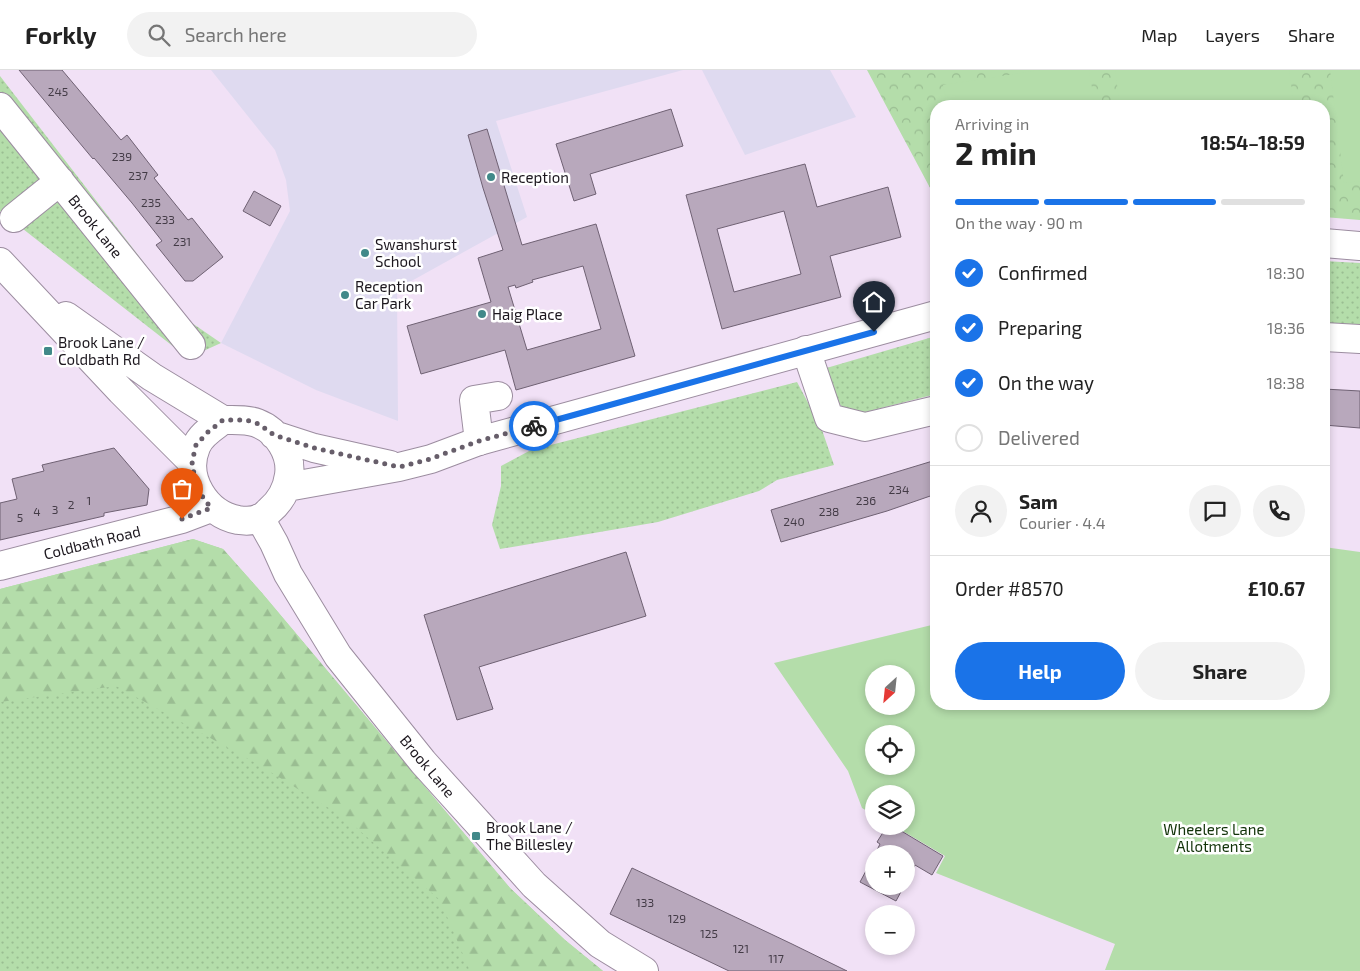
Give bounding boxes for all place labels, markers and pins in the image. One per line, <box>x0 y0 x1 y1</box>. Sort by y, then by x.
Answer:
place label: Reception <box>501 168 569 186</box>
marker: Reception <box>485 171 497 183</box>
place label: Swanshurst School <box>375 235 457 270</box>
marker: Swanshurst School <box>359 247 371 259</box>
place label: Reception Car Park <box>355 277 423 312</box>
pin <box>853 281 895 332</box>
marker: Reception Car Park <box>339 289 351 301</box>
place label: Haig Place <box>492 305 563 323</box>
marker: Haig Place <box>476 308 488 320</box>
place label: Brook Lane / Coldbath Rd <box>58 333 145 368</box>
marker: Brook Lane / Coldbath Rd <box>42 345 54 357</box>
pin <box>161 468 203 519</box>
place label: Brook Lane / The Billesley <box>486 818 573 853</box>
marker: Brook Lane / The Billesley <box>470 830 482 842</box>

